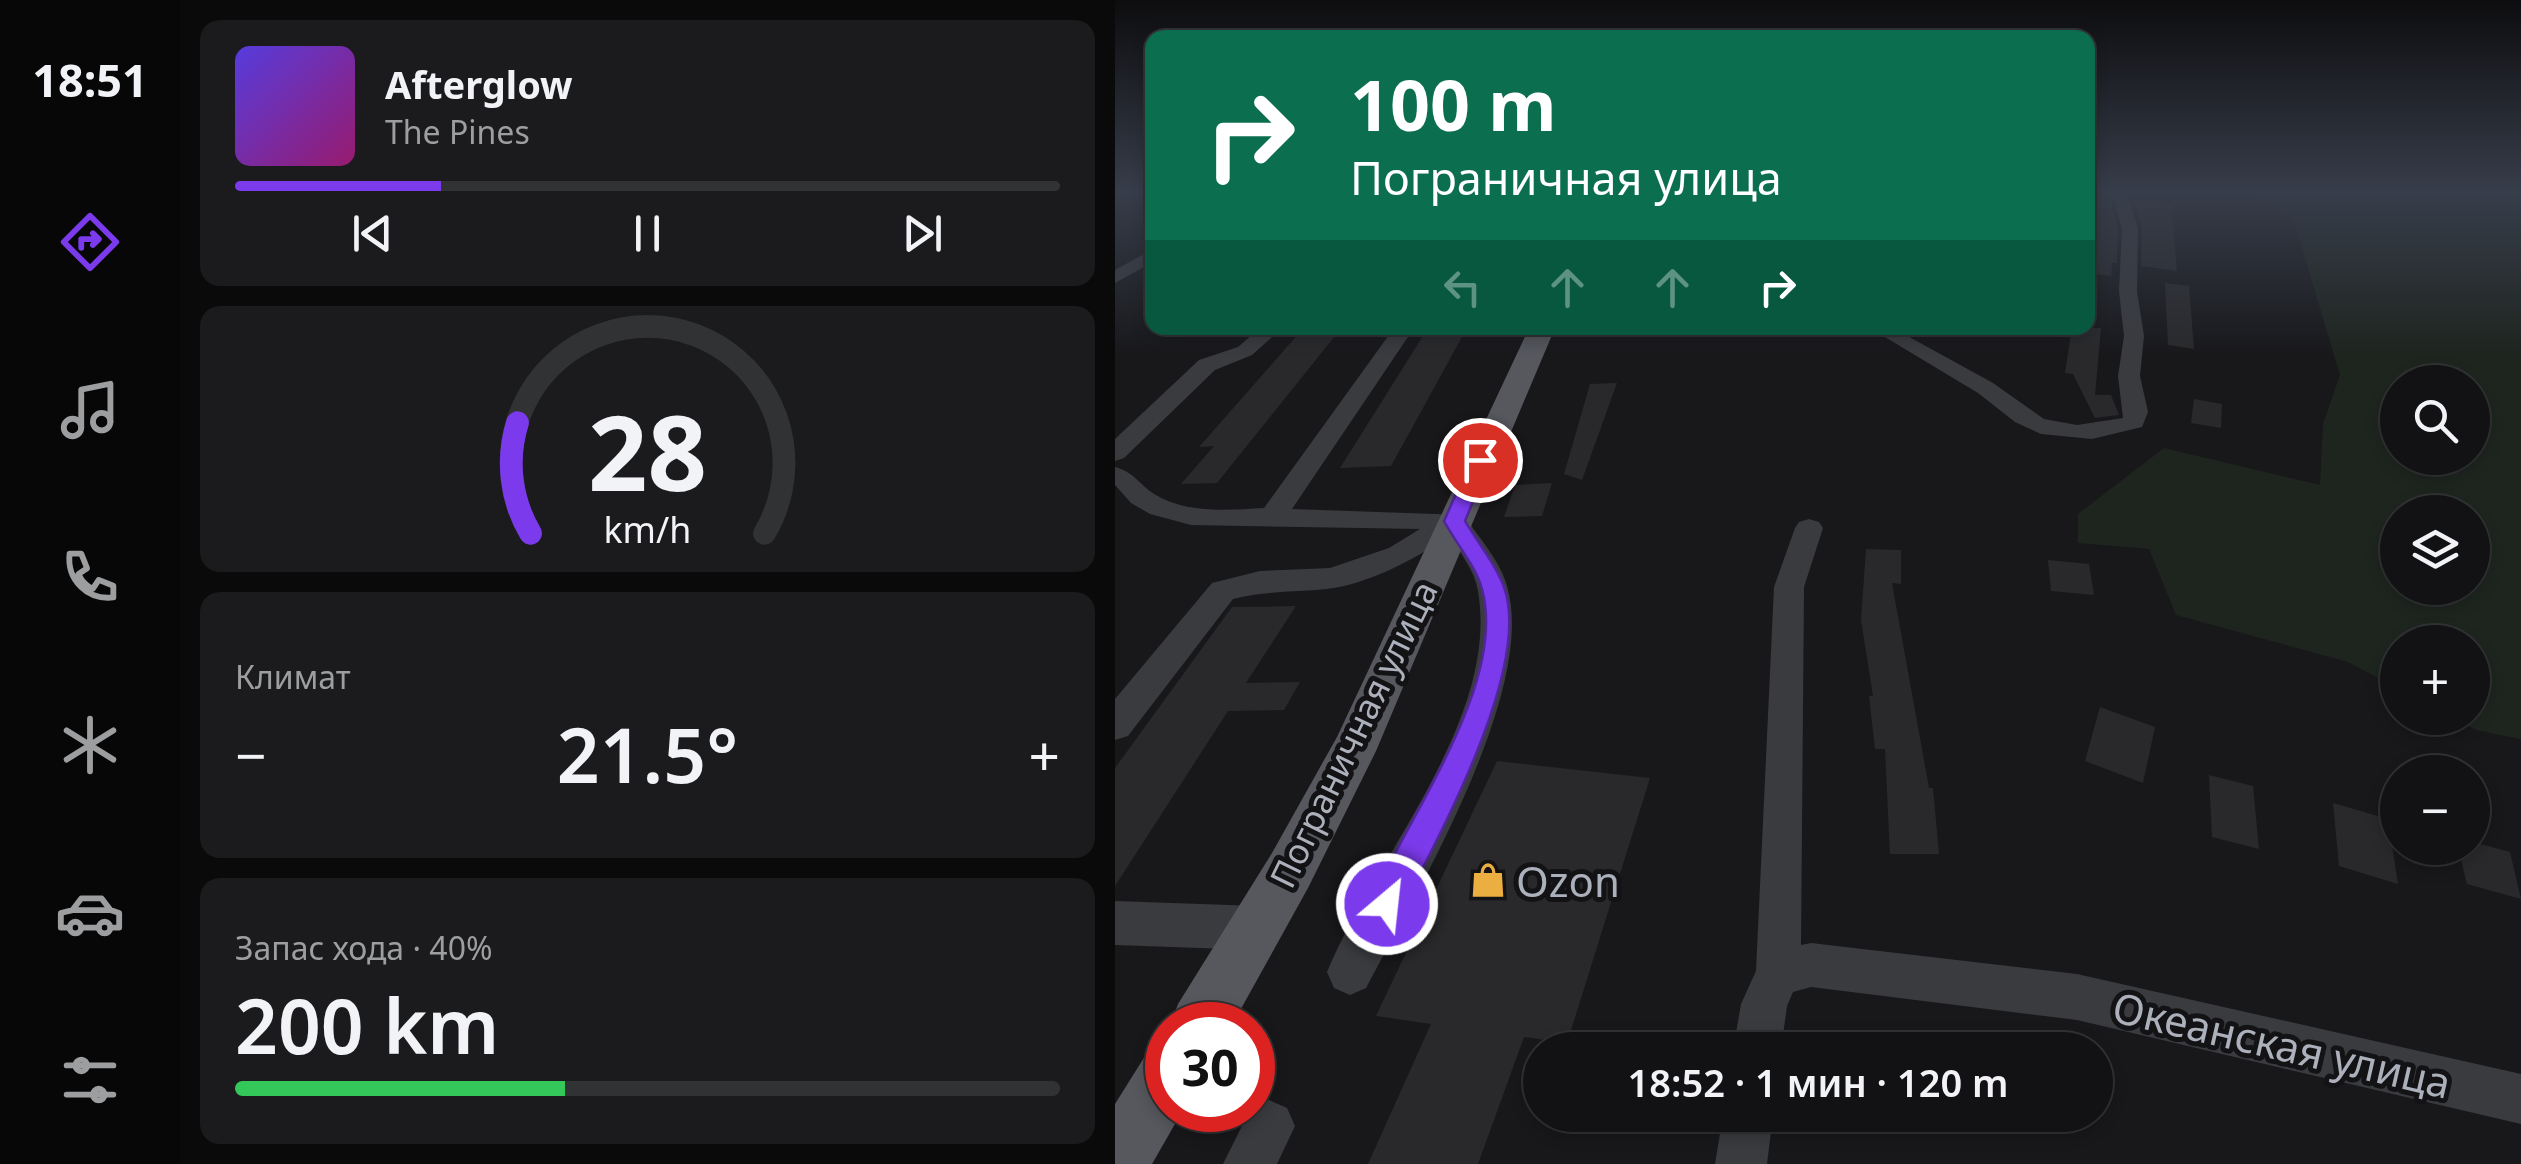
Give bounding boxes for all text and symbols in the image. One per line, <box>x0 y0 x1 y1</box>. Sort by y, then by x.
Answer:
text: 18:51 <box>32 49 148 110</box>
text: 100 m <box>1350 56 1557 152</box>
text: Afterglow <box>385 58 573 110</box>
icon: right <box>1185 70 1315 200</box>
text: The Pines <box>385 110 530 153</box>
text: Пограничная улица <box>1350 147 1782 208</box>
icon: previous <box>345 206 400 261</box>
icon: pause <box>620 206 675 261</box>
icon: next <box>895 206 950 261</box>
icon: directions <box>55 207 125 277</box>
icon: left <box>1435 260 1490 315</box>
icon: ahead <box>1540 260 1595 315</box>
icon: ahead <box>1645 260 1700 315</box>
icon: right <box>1750 260 1805 315</box>
map controls <box>2380 365 2490 865</box>
button: search <box>2380 365 2490 475</box>
icon: music <box>55 375 125 445</box>
text: 28 <box>588 380 707 521</box>
pin <box>1438 418 1523 503</box>
icon: arrive <box>1453 433 1508 488</box>
button: layers <box>2380 495 2490 605</box>
text: km/h <box>604 505 691 553</box>
icon: phone <box>55 542 125 612</box>
street label: Пограничная улица <box>1258 573 1448 895</box>
button: + <box>2380 625 2490 735</box>
text: Климат <box>235 655 351 698</box>
text: 21.5° <box>557 703 738 805</box>
icon: climate <box>55 710 125 780</box>
text: − <box>235 717 266 792</box>
text: + <box>1029 717 1060 792</box>
button: − <box>2380 755 2490 865</box>
position arrow <box>1335 852 1439 956</box>
place label: Ozon <box>1516 852 1620 909</box>
shop icon: Ozon <box>1469 861 1507 899</box>
icon: car <box>55 878 125 948</box>
text: Запас хода · 40% <box>235 926 493 969</box>
text: 200 km <box>235 974 499 1076</box>
street label: Океанская улица <box>2107 977 2457 1111</box>
speed limit sign: 30 <box>1145 1002 1275 1132</box>
icon: filters <box>55 1045 125 1115</box>
text: 18:52 · 1 мин · 120 m <box>1627 1056 2009 1108</box>

